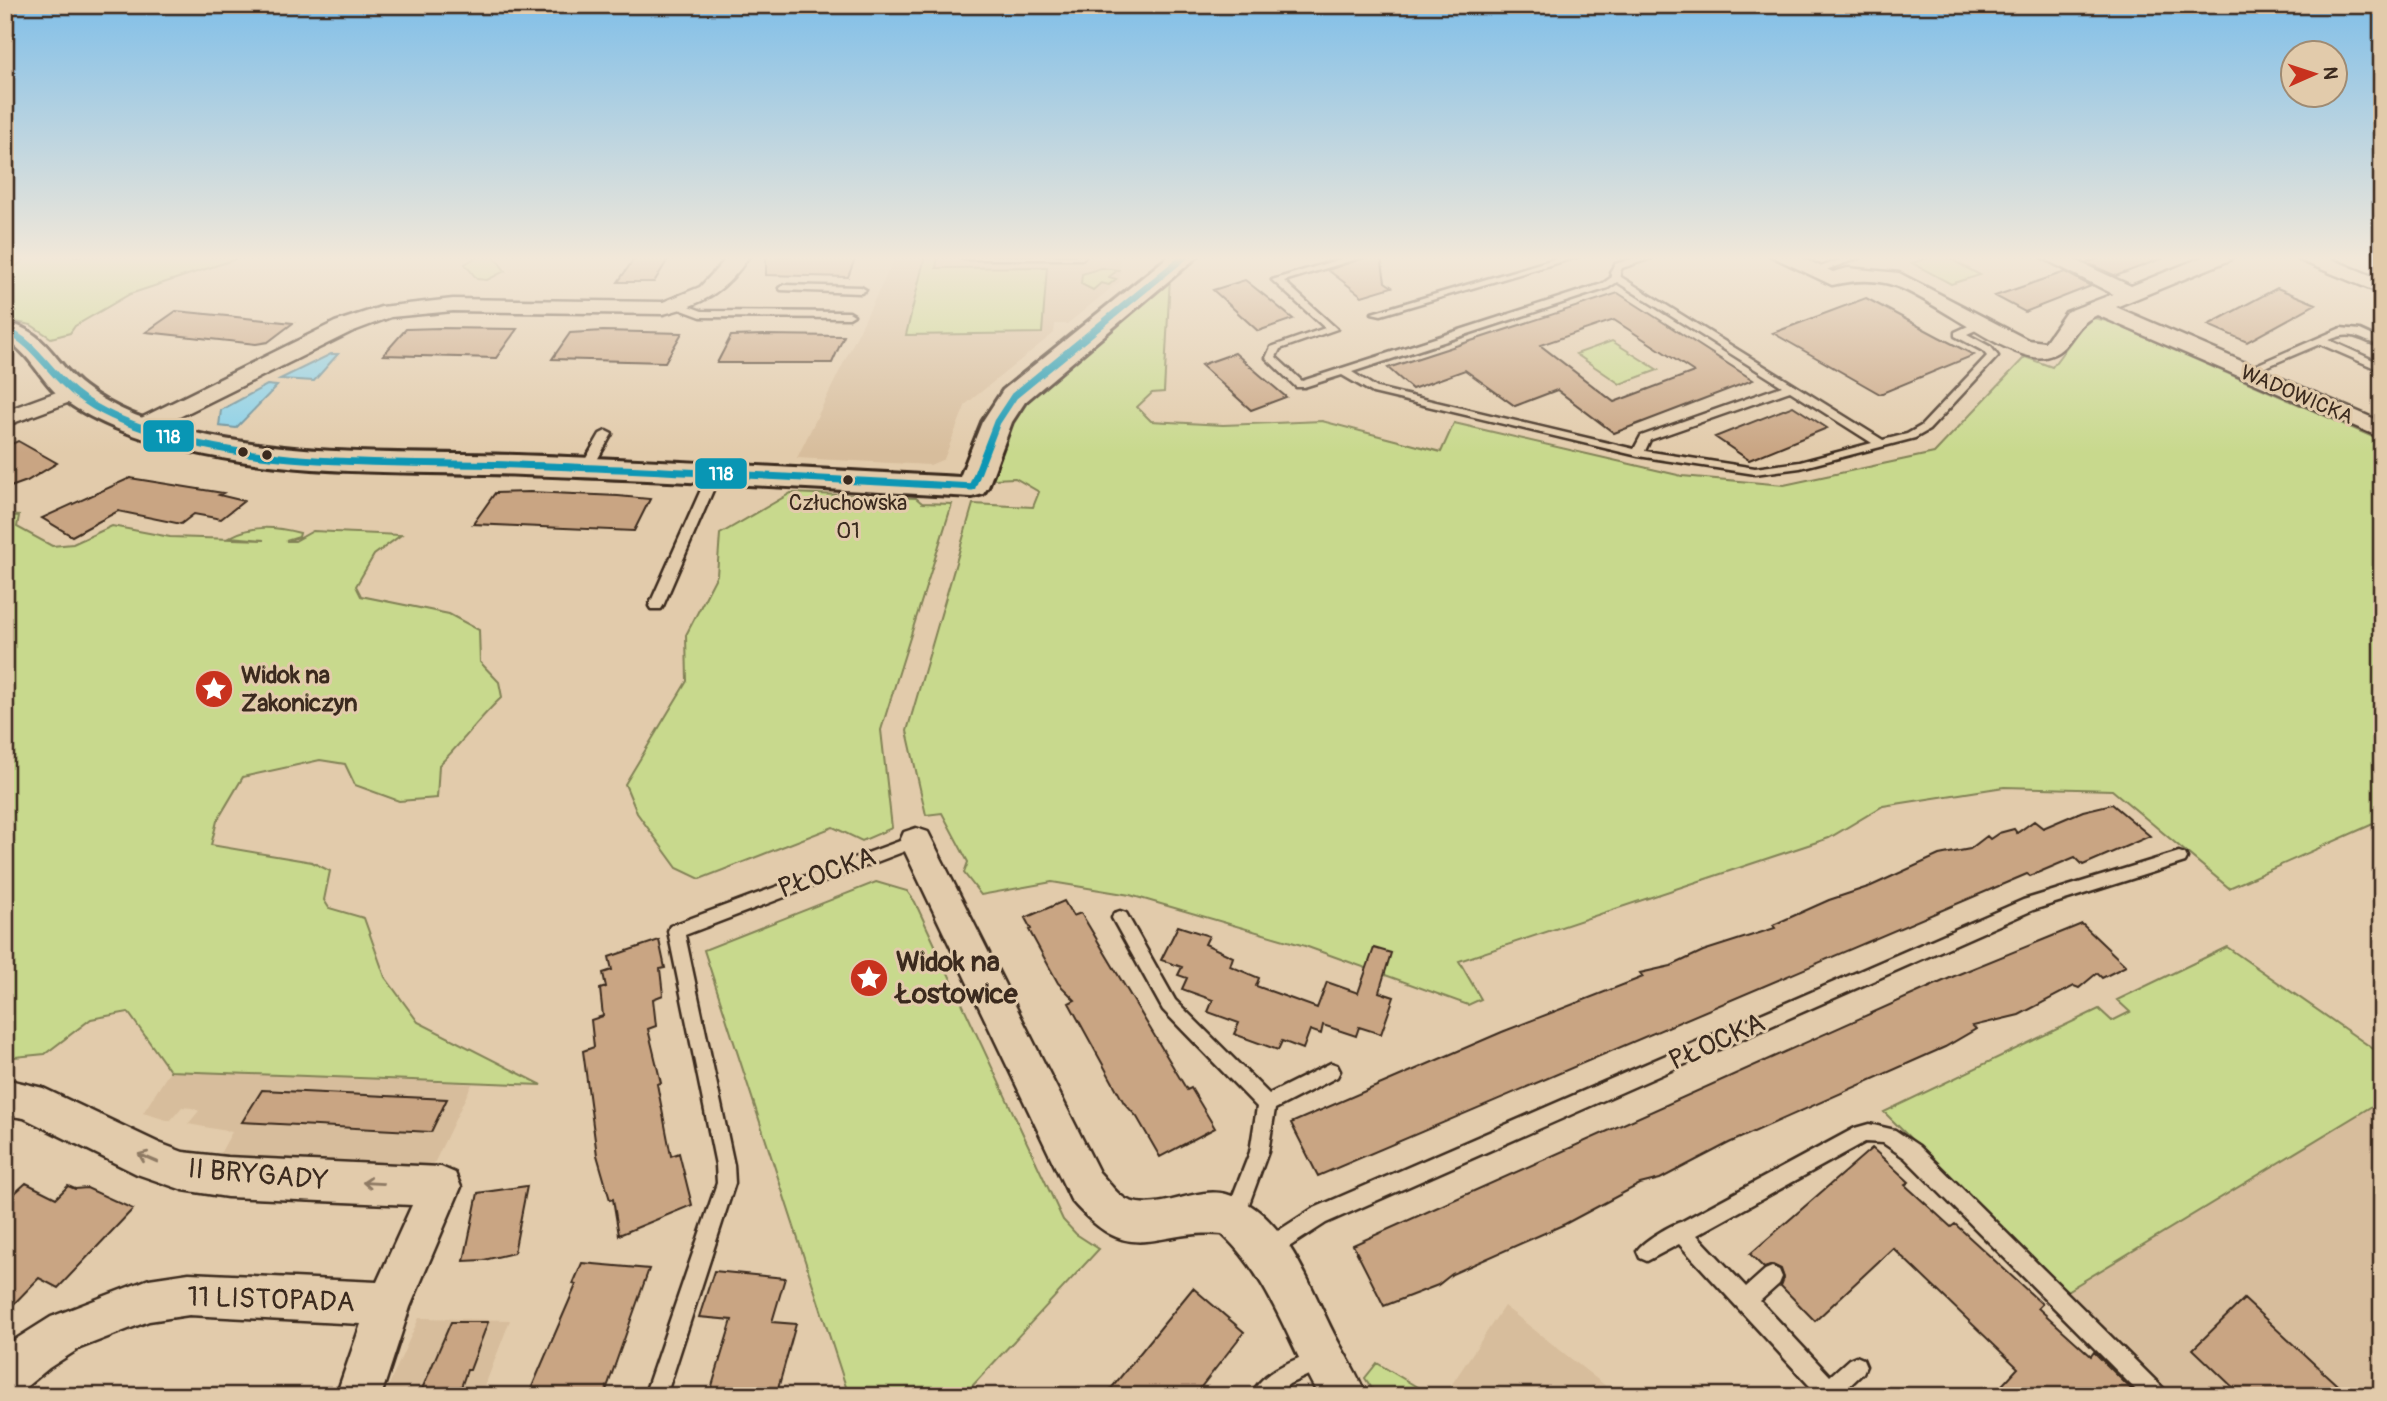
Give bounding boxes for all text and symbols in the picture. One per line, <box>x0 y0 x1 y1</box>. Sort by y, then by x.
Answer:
north arrow <box>2278 38 2348 108</box>
text: N <box>2318 66 2342 80</box>
street label: WADOWICKA <box>2237 359 2357 431</box>
line badge: 118 <box>142 419 195 453</box>
text: 118 <box>156 425 181 449</box>
unlabelled marker <box>236 445 250 459</box>
unlabelled marker <box>260 448 274 462</box>
line badge: 118 <box>694 457 748 490</box>
text: 118 <box>709 462 734 486</box>
marker: Człuchowska 01 <box>841 473 855 487</box>
place label: Człuchowska 01 <box>789 489 907 545</box>
place label: Widok na Zakoniczyn <box>241 661 358 718</box>
place icon: Widok na Zakoniczyn <box>193 668 235 710</box>
street label: PŁOCKA <box>773 839 881 907</box>
place label: Widok na Łostowice <box>894 945 1019 1012</box>
place icon: Widok na Łostowice <box>848 957 890 999</box>
street label: PŁOCKA <box>1663 1005 1771 1079</box>
one-way arrow <box>138 1151 159 1164</box>
street label: II BRYGADY <box>186 1151 330 1199</box>
one-way arrow <box>361 1177 384 1190</box>
street label: 11 LISTOPADA <box>187 1280 355 1320</box>

